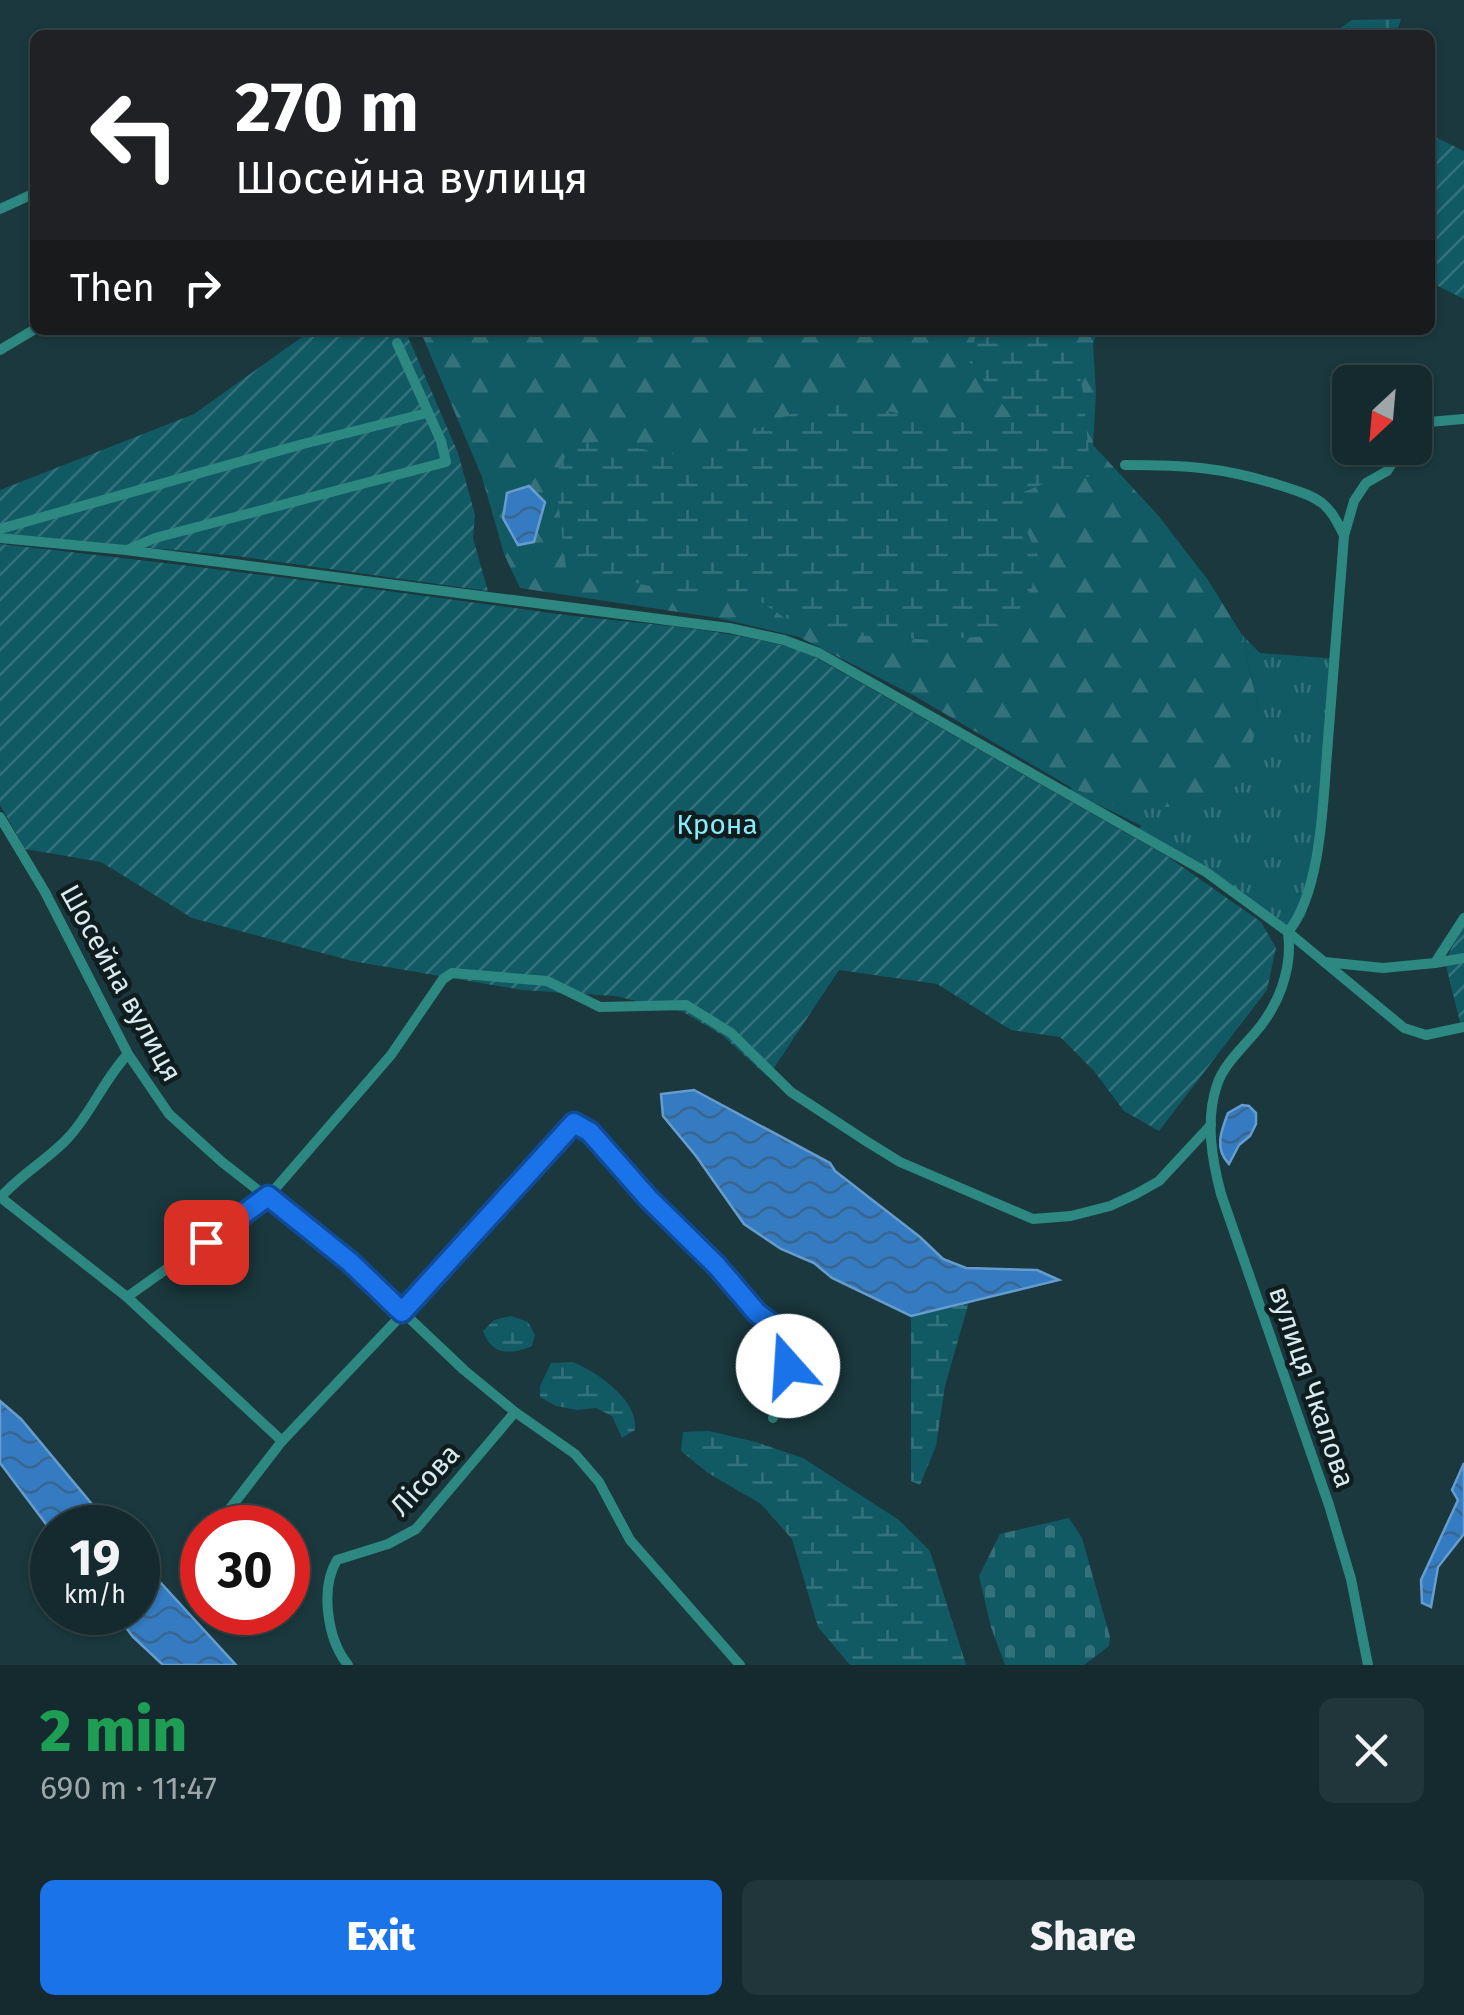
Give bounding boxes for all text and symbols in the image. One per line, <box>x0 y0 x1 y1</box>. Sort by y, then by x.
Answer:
text: 270 m <box>235 66 419 150</box>
icon: left <box>70 70 200 200</box>
text: Шосейна вулиця <box>235 151 589 205</box>
icon: right <box>175 260 230 315</box>
text: Then <box>70 265 155 311</box>
north arrow <box>1332 365 1432 465</box>
map controls <box>1332 365 1432 465</box>
park label: Крона <box>676 808 758 841</box>
street label: Шосейна вулиця <box>53 879 189 1087</box>
pin <box>164 1200 249 1285</box>
icon: arrive <box>179 1215 234 1270</box>
street label: вулиця Чкалова <box>1262 1282 1362 1492</box>
position arrow <box>736 1314 840 1418</box>
street label: Лісова <box>384 1437 466 1523</box>
speed limit sign: 30 <box>180 1505 310 1635</box>
text: 19 <box>69 1528 121 1588</box>
text: km/h <box>64 1580 126 1610</box>
text: 2 min <box>40 1695 187 1767</box>
button: close <box>1319 1698 1424 1803</box>
text: 690 m · 11:47 <box>40 1769 217 1807</box>
button: Exit <box>40 1880 722 1995</box>
button: Share <box>742 1880 1424 1995</box>

